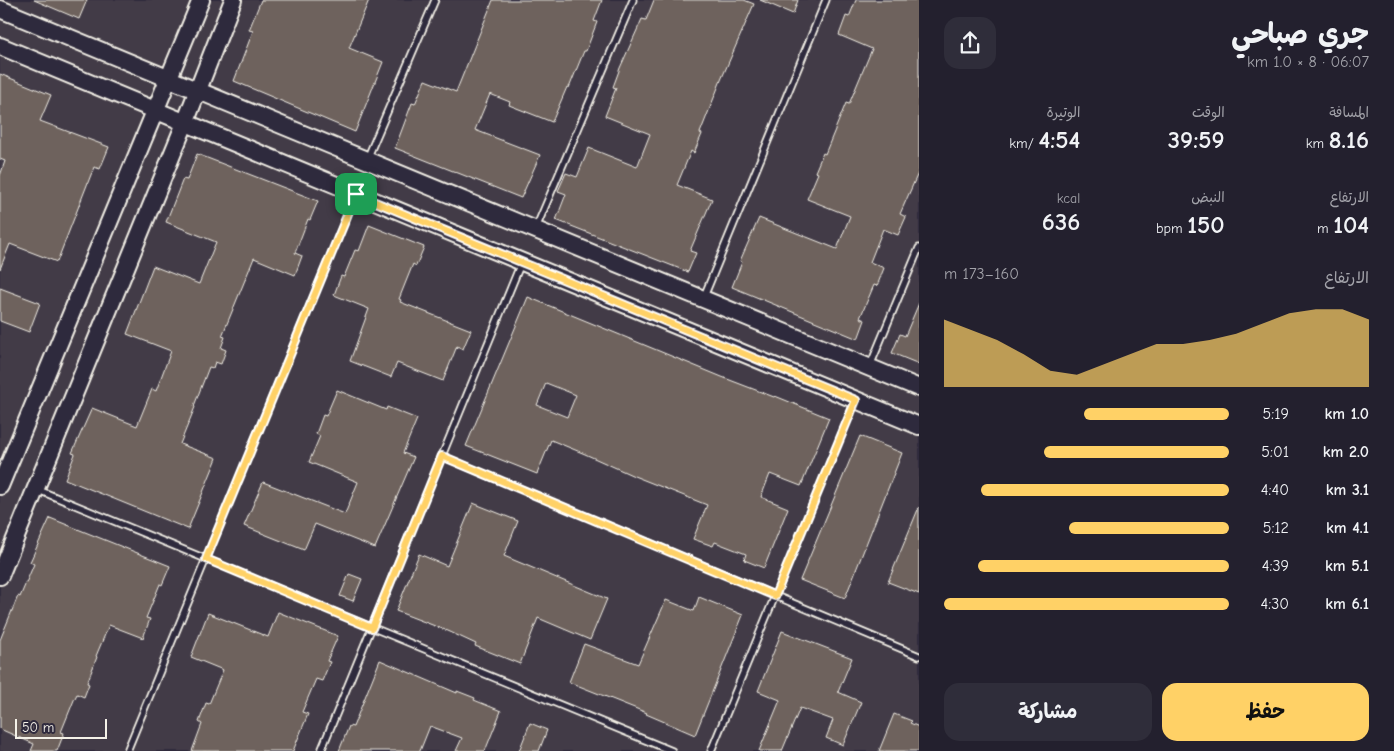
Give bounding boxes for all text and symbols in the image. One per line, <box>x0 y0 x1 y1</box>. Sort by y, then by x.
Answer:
button: share <box>944 17 996 69</box>
text: جري صباحي <box>1231 18 1369 50</box>
text: 06:07 · 8 × 1.0 km <box>1247 53 1369 71</box>
text: الوتيرة <box>1047 104 1080 121</box>
text: الوقت <box>1192 104 1225 121</box>
text: المسافة <box>1329 104 1369 121</box>
text: 4:54 <box>1038 125 1080 154</box>
text: 39:59 <box>1168 125 1225 154</box>
text: 8.16 <box>1329 125 1369 154</box>
text: /km <box>1009 135 1038 152</box>
text: km <box>1306 135 1329 152</box>
pin <box>335 173 377 215</box>
icon: arrive <box>342 180 370 208</box>
text: النبض <box>1191 189 1225 206</box>
text: الارتفاع <box>1330 189 1369 206</box>
text: kcal <box>1057 190 1080 207</box>
text: 636 <box>1042 207 1080 236</box>
text: 150 <box>1187 210 1225 239</box>
text: 104 <box>1333 210 1369 239</box>
text: bpm <box>1156 220 1187 237</box>
text: m <box>1317 220 1333 237</box>
text: 160–173 m <box>944 265 1019 283</box>
text: الارتفاع <box>1324 269 1369 287</box>
text: 5:19 <box>1263 405 1289 423</box>
text: 1.0 km <box>1324 405 1369 423</box>
text: 5:01 <box>1261 443 1289 461</box>
text: 2.0 km <box>1323 443 1369 461</box>
text: 4:40 <box>1261 481 1289 499</box>
text: 3.1 km <box>1326 481 1369 499</box>
text: 5:12 <box>1263 519 1289 537</box>
text: 4.1 km <box>1326 519 1369 537</box>
text: 4:39 <box>1262 557 1289 575</box>
text: 5.1 km <box>1325 557 1369 575</box>
text: 4:30 <box>1261 595 1289 613</box>
text: 6.1 km <box>1325 595 1369 613</box>
button: مشاركة <box>944 683 1152 741</box>
button: حفظ <box>1162 683 1369 741</box>
scale bar <box>15 716 108 739</box>
text: 50 m <box>22 719 54 736</box>

